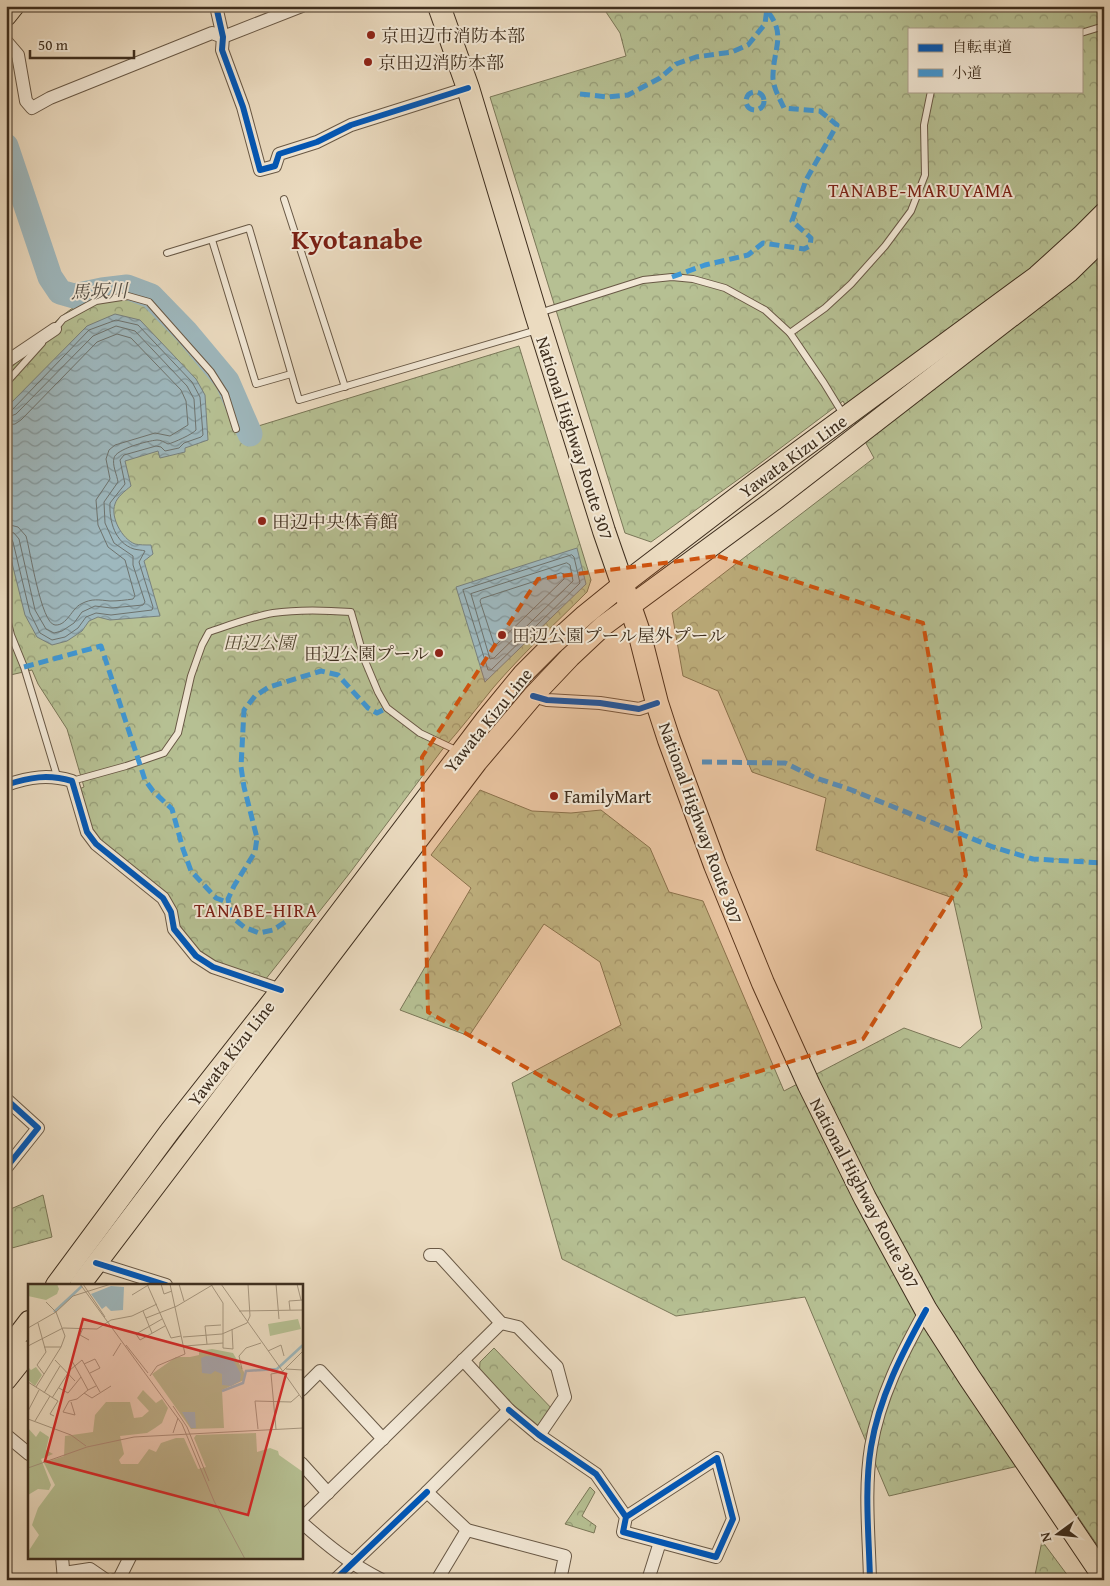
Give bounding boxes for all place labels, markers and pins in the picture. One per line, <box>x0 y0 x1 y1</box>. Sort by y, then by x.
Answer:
place label: 京田辺市消防本部 <box>381 22 525 49</box>
marker: 京田辺市消防本部 <box>365 29 377 41</box>
place label: 京田辺消防本部 <box>378 49 504 76</box>
marker: 京田辺消防本部 <box>362 56 374 68</box>
place label: 田辺中央体育館 <box>272 508 398 535</box>
marker: 田辺中央体育館 <box>256 515 268 527</box>
place label: 田辺公園プール屋外プール <box>512 622 726 649</box>
marker: 田辺公園プール屋外プール <box>496 629 508 641</box>
place label: 田辺公園プール <box>304 640 429 667</box>
marker: 田辺公園プール <box>433 647 445 659</box>
place label: FamilyMart <box>564 783 652 810</box>
marker: FamilyMart <box>548 790 560 802</box>

